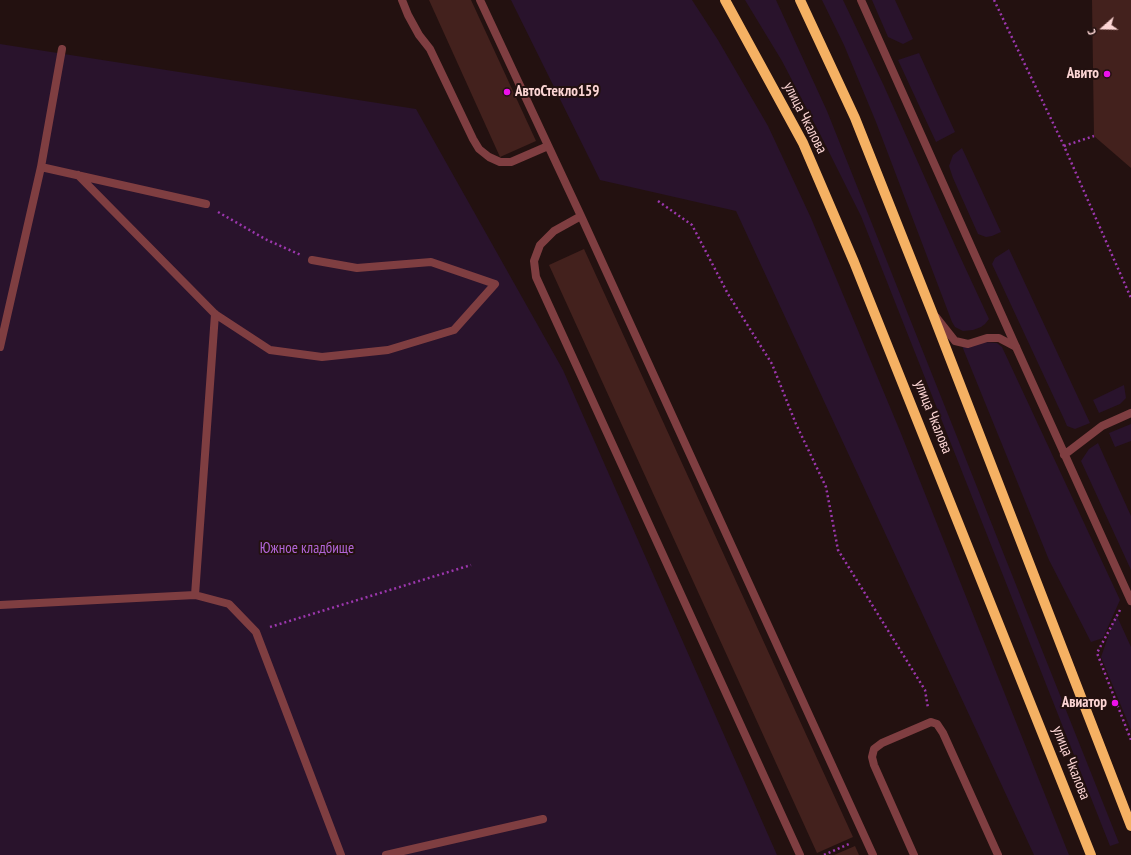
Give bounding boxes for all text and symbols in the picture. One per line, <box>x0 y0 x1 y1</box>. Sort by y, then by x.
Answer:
north arrow <box>1083 8 1123 48</box>
text: С <box>1084 27 1099 37</box>
place label: Авито <box>1067 65 1099 83</box>
marker: Авито <box>1102 69 1112 79</box>
street label: улица Чкалова <box>779 79 831 157</box>
place label: АвтоСтекло159 <box>515 83 599 101</box>
marker: АвтоСтекло159 <box>502 87 512 97</box>
street label: улица Чкалова <box>910 378 956 456</box>
park label: Южное кладбище <box>260 540 354 558</box>
place label: Авиатор <box>1062 694 1107 712</box>
marker: Авиатор <box>1110 698 1120 708</box>
street label: улица Чкалова <box>1048 724 1094 802</box>

